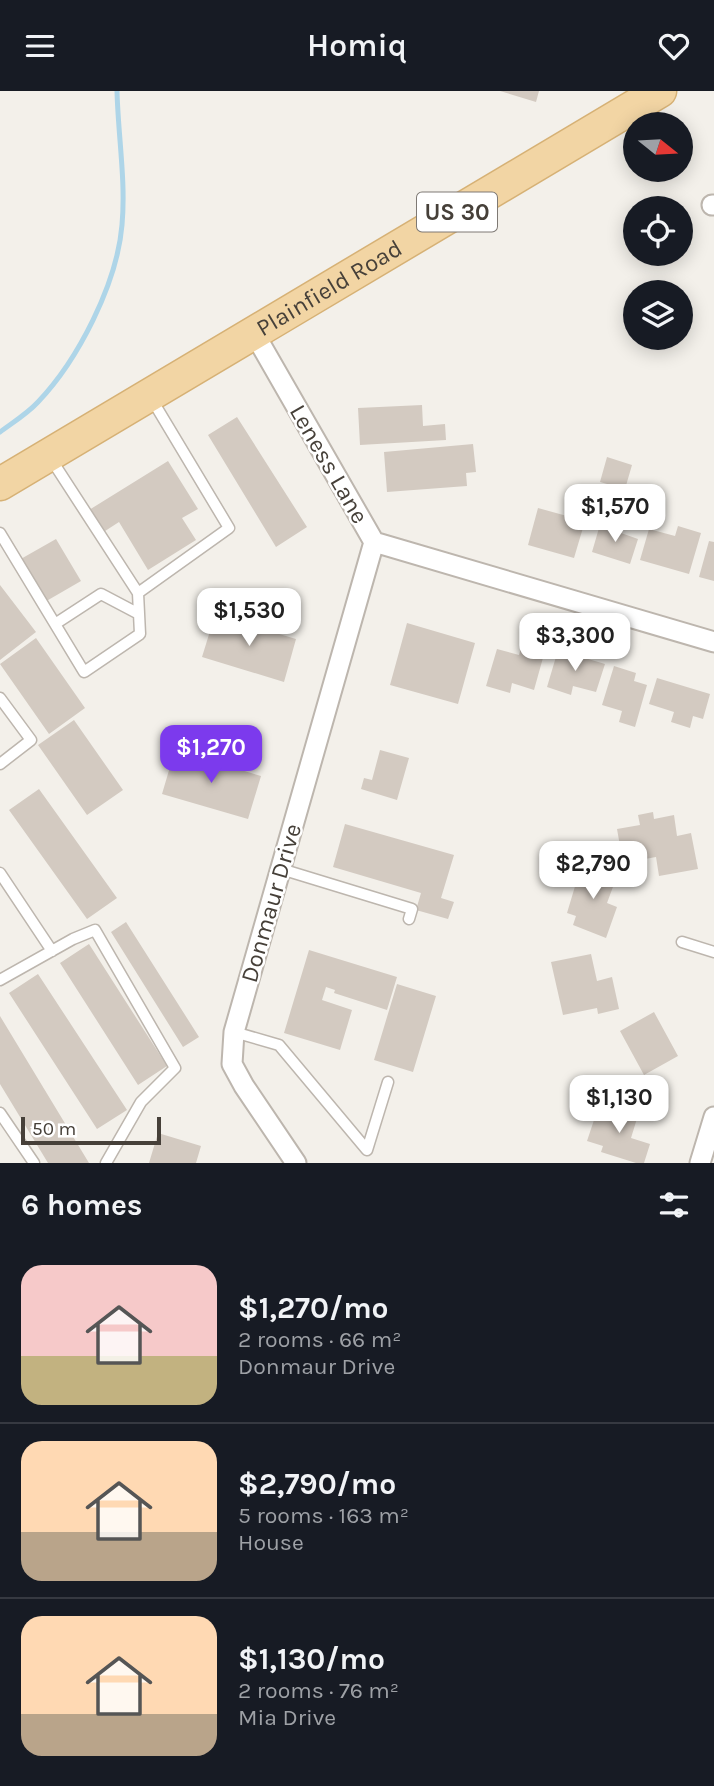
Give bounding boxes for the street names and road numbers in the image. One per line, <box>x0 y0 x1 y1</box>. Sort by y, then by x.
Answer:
road number: US 30 <box>417 193 497 231</box>
street label: Plainfield Road <box>251 234 407 342</box>
street label: Leness Lane <box>284 400 374 528</box>
street label: Donmaur Drive <box>235 820 307 986</box>

